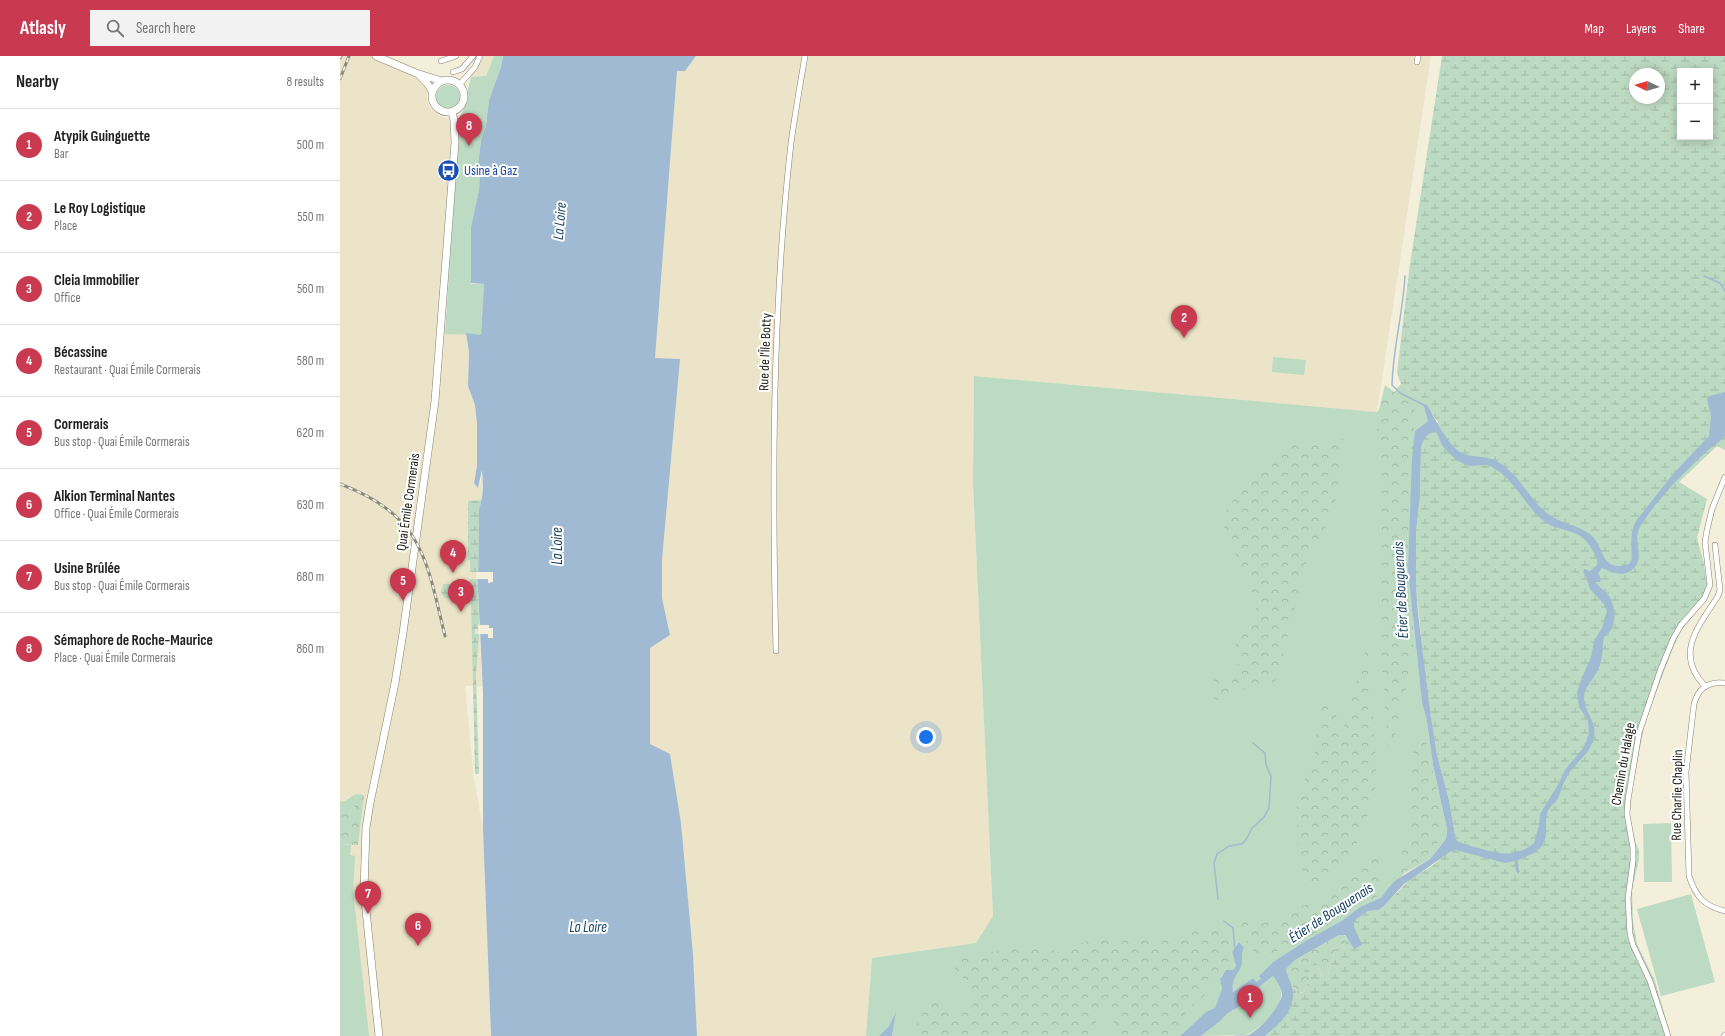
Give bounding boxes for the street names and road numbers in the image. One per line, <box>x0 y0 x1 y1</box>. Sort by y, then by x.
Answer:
street label: Rue de l'Île Botty <box>755 312 775 391</box>
street label: Quai Émile Cormerais <box>393 452 423 552</box>
street label: Chemin du Halage <box>1607 721 1639 807</box>
street label: Rue Charlie Chaplin <box>1668 749 1686 841</box>

